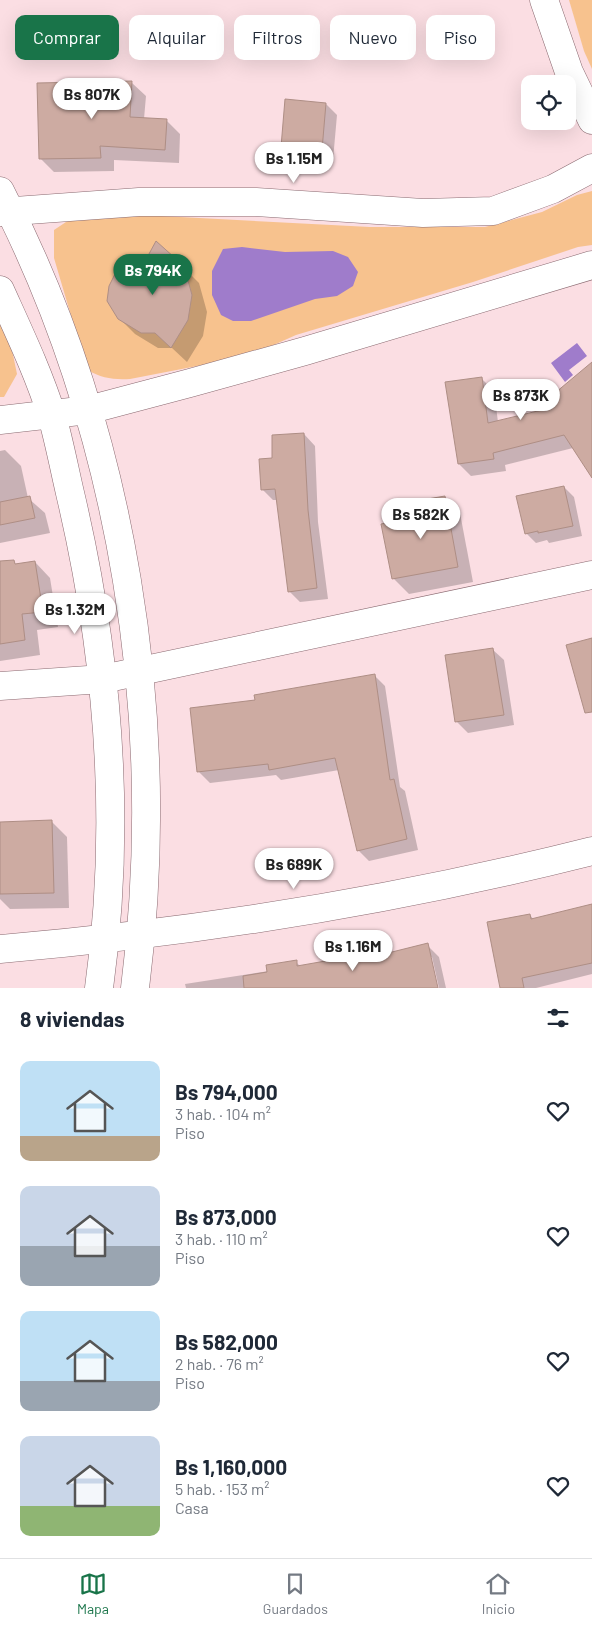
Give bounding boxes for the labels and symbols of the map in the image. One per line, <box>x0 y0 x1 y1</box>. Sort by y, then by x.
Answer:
pin: Bs 807K <box>46 78 138 120</box>
pin: Bs 1.15M <box>242 142 346 184</box>
pin: Bs 794K <box>107 254 199 296</box>
pin: Bs 873K <box>475 378 567 421</box>
pin: Bs 582K <box>375 498 467 540</box>
pin: Bs 1.32M <box>23 592 127 635</box>
pin: Bs 689K <box>248 848 340 890</box>
pin: Bs 1.16M <box>301 930 405 972</box>

